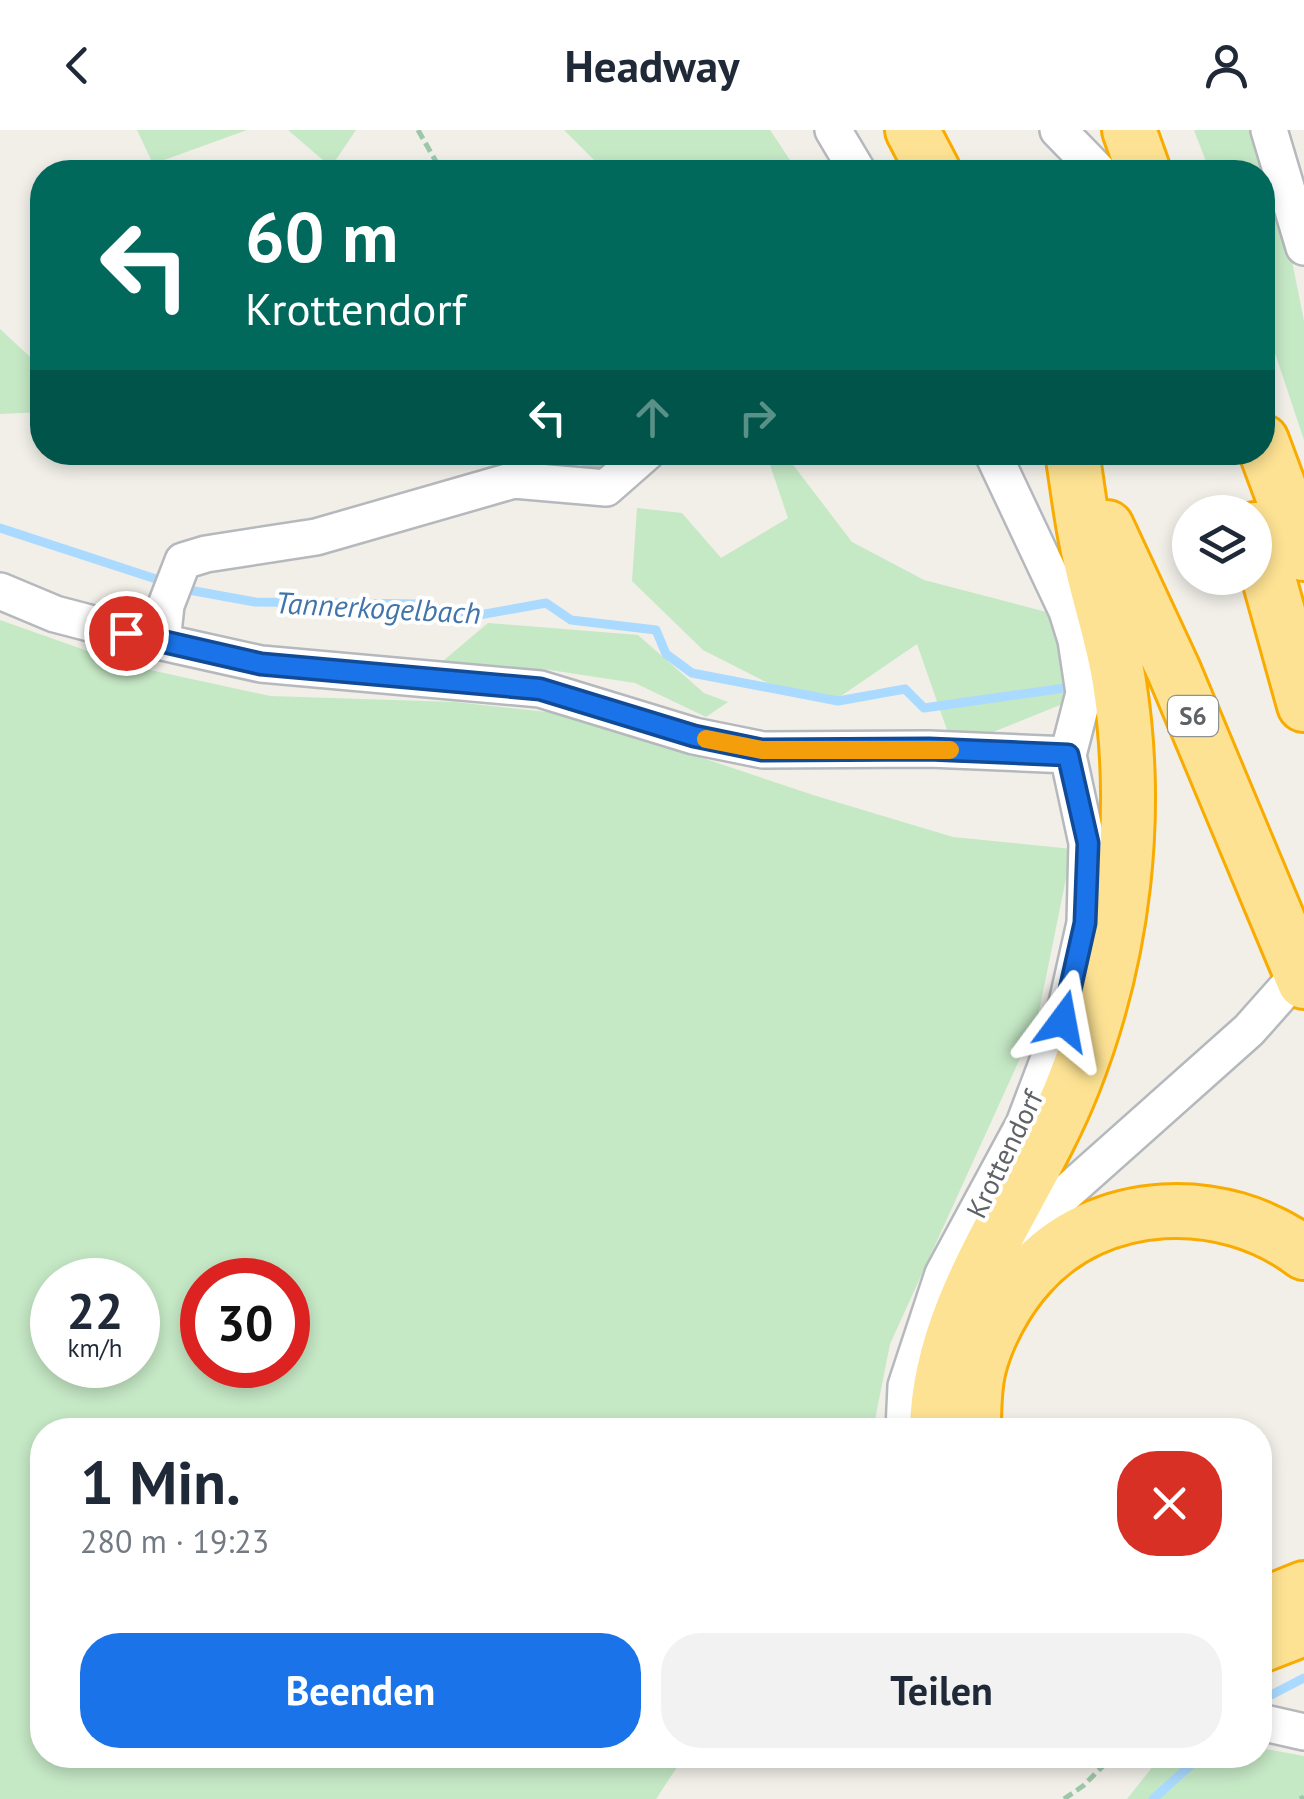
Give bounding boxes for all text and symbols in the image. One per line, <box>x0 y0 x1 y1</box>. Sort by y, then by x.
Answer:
text: Headway <box>564 36 740 94</box>
icon: back <box>50 38 105 93</box>
icon: person <box>1199 38 1254 93</box>
text: 60 m <box>245 191 398 281</box>
icon: left <box>80 200 210 330</box>
text: Krottendorf <box>245 279 466 337</box>
icon: left <box>520 390 575 445</box>
icon: ahead <box>625 390 680 445</box>
icon: right <box>730 390 785 445</box>
map controls <box>1172 495 1272 595</box>
button: layers <box>1172 495 1272 595</box>
water label: Tannerkogelbach <box>274 582 482 632</box>
pin <box>84 591 169 676</box>
icon: arrive <box>99 606 154 661</box>
road number: S6 <box>1168 696 1218 736</box>
position arrow <box>1011 969 1115 1073</box>
street label: Krottendorf <box>957 1083 1051 1224</box>
speed limit sign: 30 <box>180 1258 310 1388</box>
text: 22 <box>67 1278 123 1343</box>
text: km/h <box>68 1332 122 1364</box>
text: 1 Min. <box>80 1443 241 1521</box>
button: close <box>1117 1451 1222 1556</box>
text: 280 m · 19:23 <box>80 1520 269 1562</box>
button: Beenden <box>80 1633 641 1748</box>
button: Teilen <box>661 1633 1222 1748</box>

